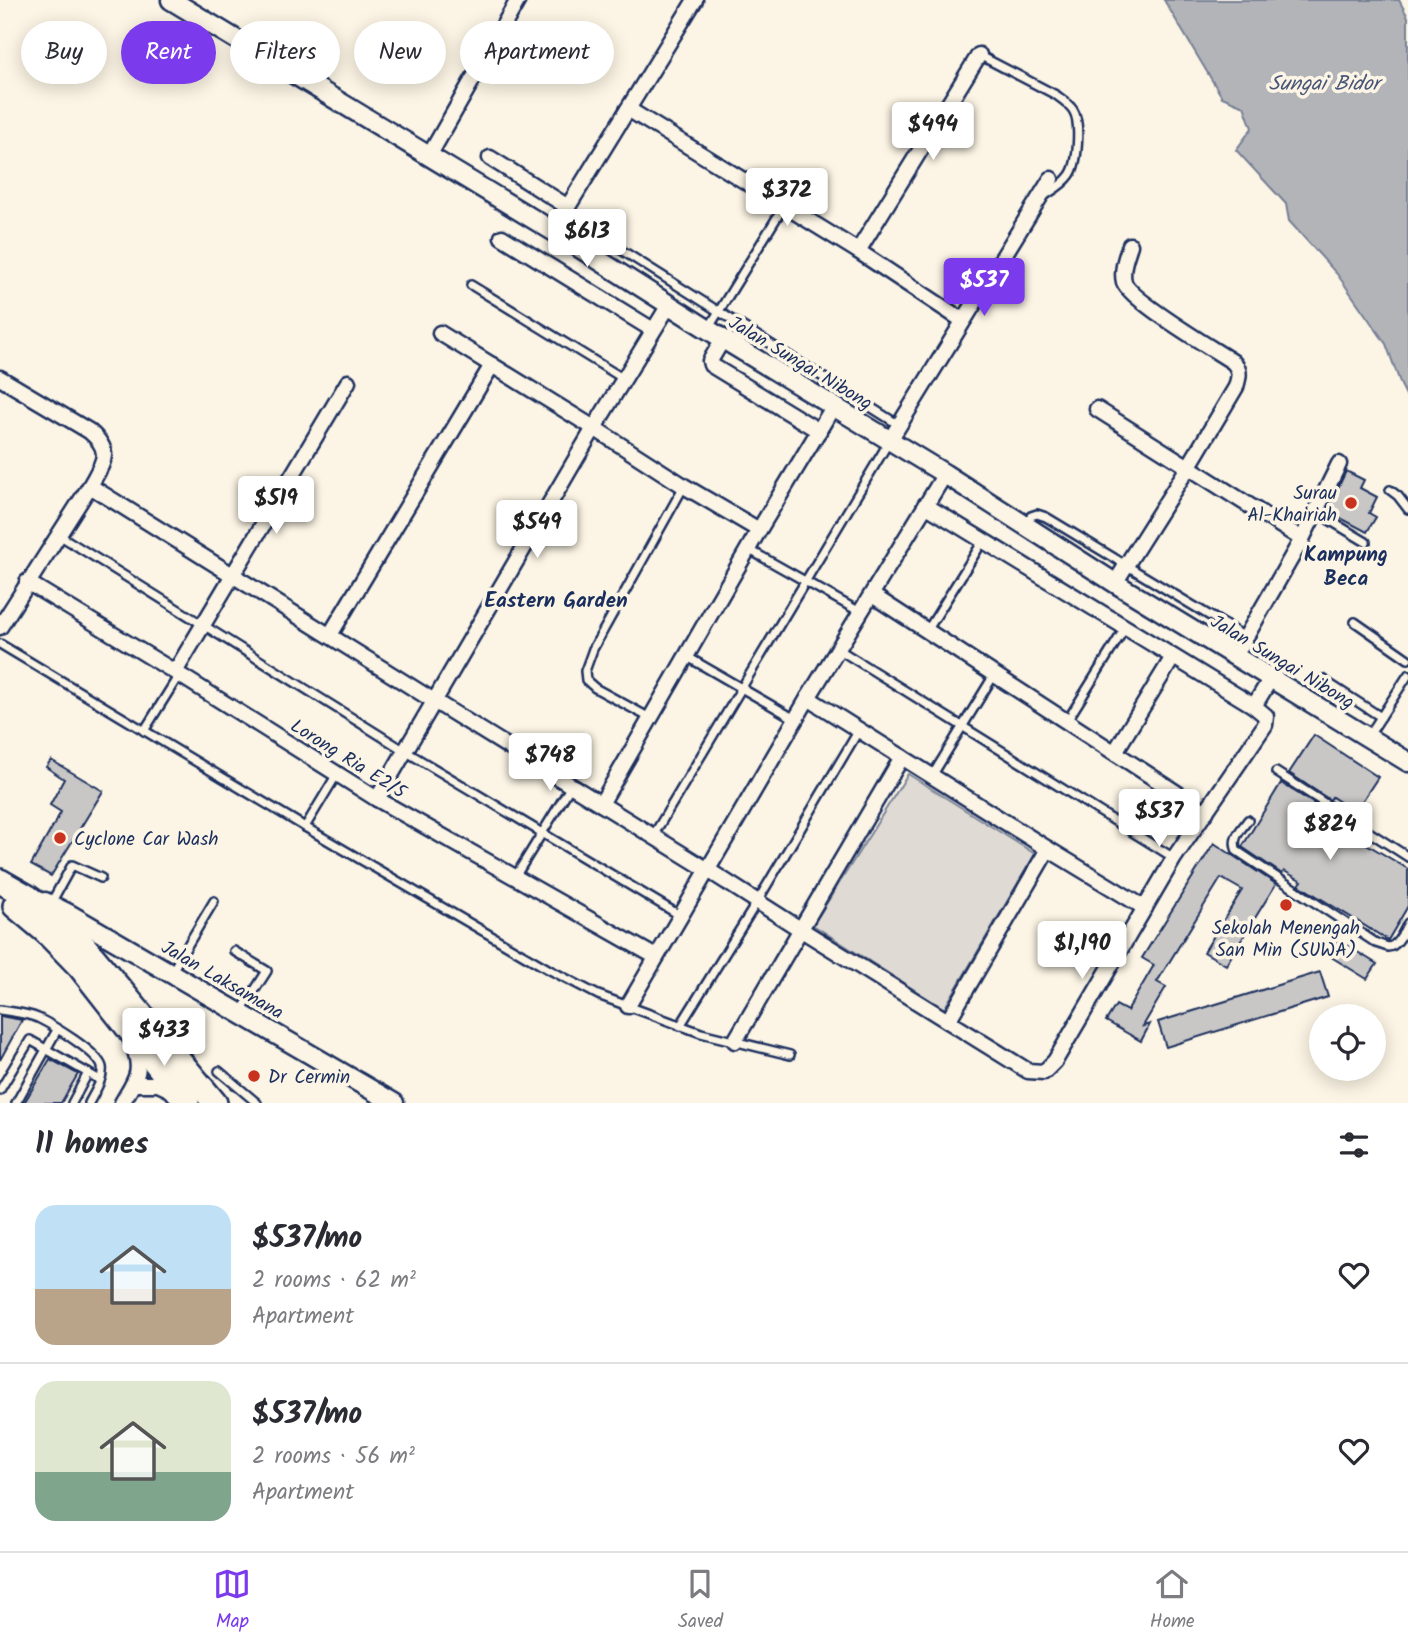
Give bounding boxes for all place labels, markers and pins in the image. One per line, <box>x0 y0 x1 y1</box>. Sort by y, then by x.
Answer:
pin: $494 <box>892 102 974 162</box>
pin: $372 <box>746 168 828 228</box>
pin: $613 <box>546 210 628 269</box>
pin: $537 <box>943 258 1025 318</box>
pin: $519 <box>235 476 317 536</box>
place label: Surau Al-Khairiah <box>1247 479 1337 531</box>
marker: Surau Al-Khairiah <box>1343 495 1359 511</box>
pin: $549 <box>496 500 578 560</box>
pin: $748 <box>509 734 591 793</box>
pin: $537 <box>1118 790 1200 849</box>
pin: $824 <box>1289 802 1371 862</box>
place label: Cyclone Car Wash <box>74 825 219 855</box>
marker: Cyclone Car Wash <box>52 830 68 846</box>
marker: Sekolah Menengah San Min (SUWA) <box>1278 897 1294 913</box>
place label: Sekolah Menengah San Min (SUWA) <box>1212 914 1360 966</box>
pin: $1,190 <box>1025 922 1139 981</box>
pin: $433 <box>123 1009 205 1068</box>
place label: Dr Cermin <box>268 1063 350 1093</box>
marker: Dr Cermin <box>246 1068 262 1084</box>

